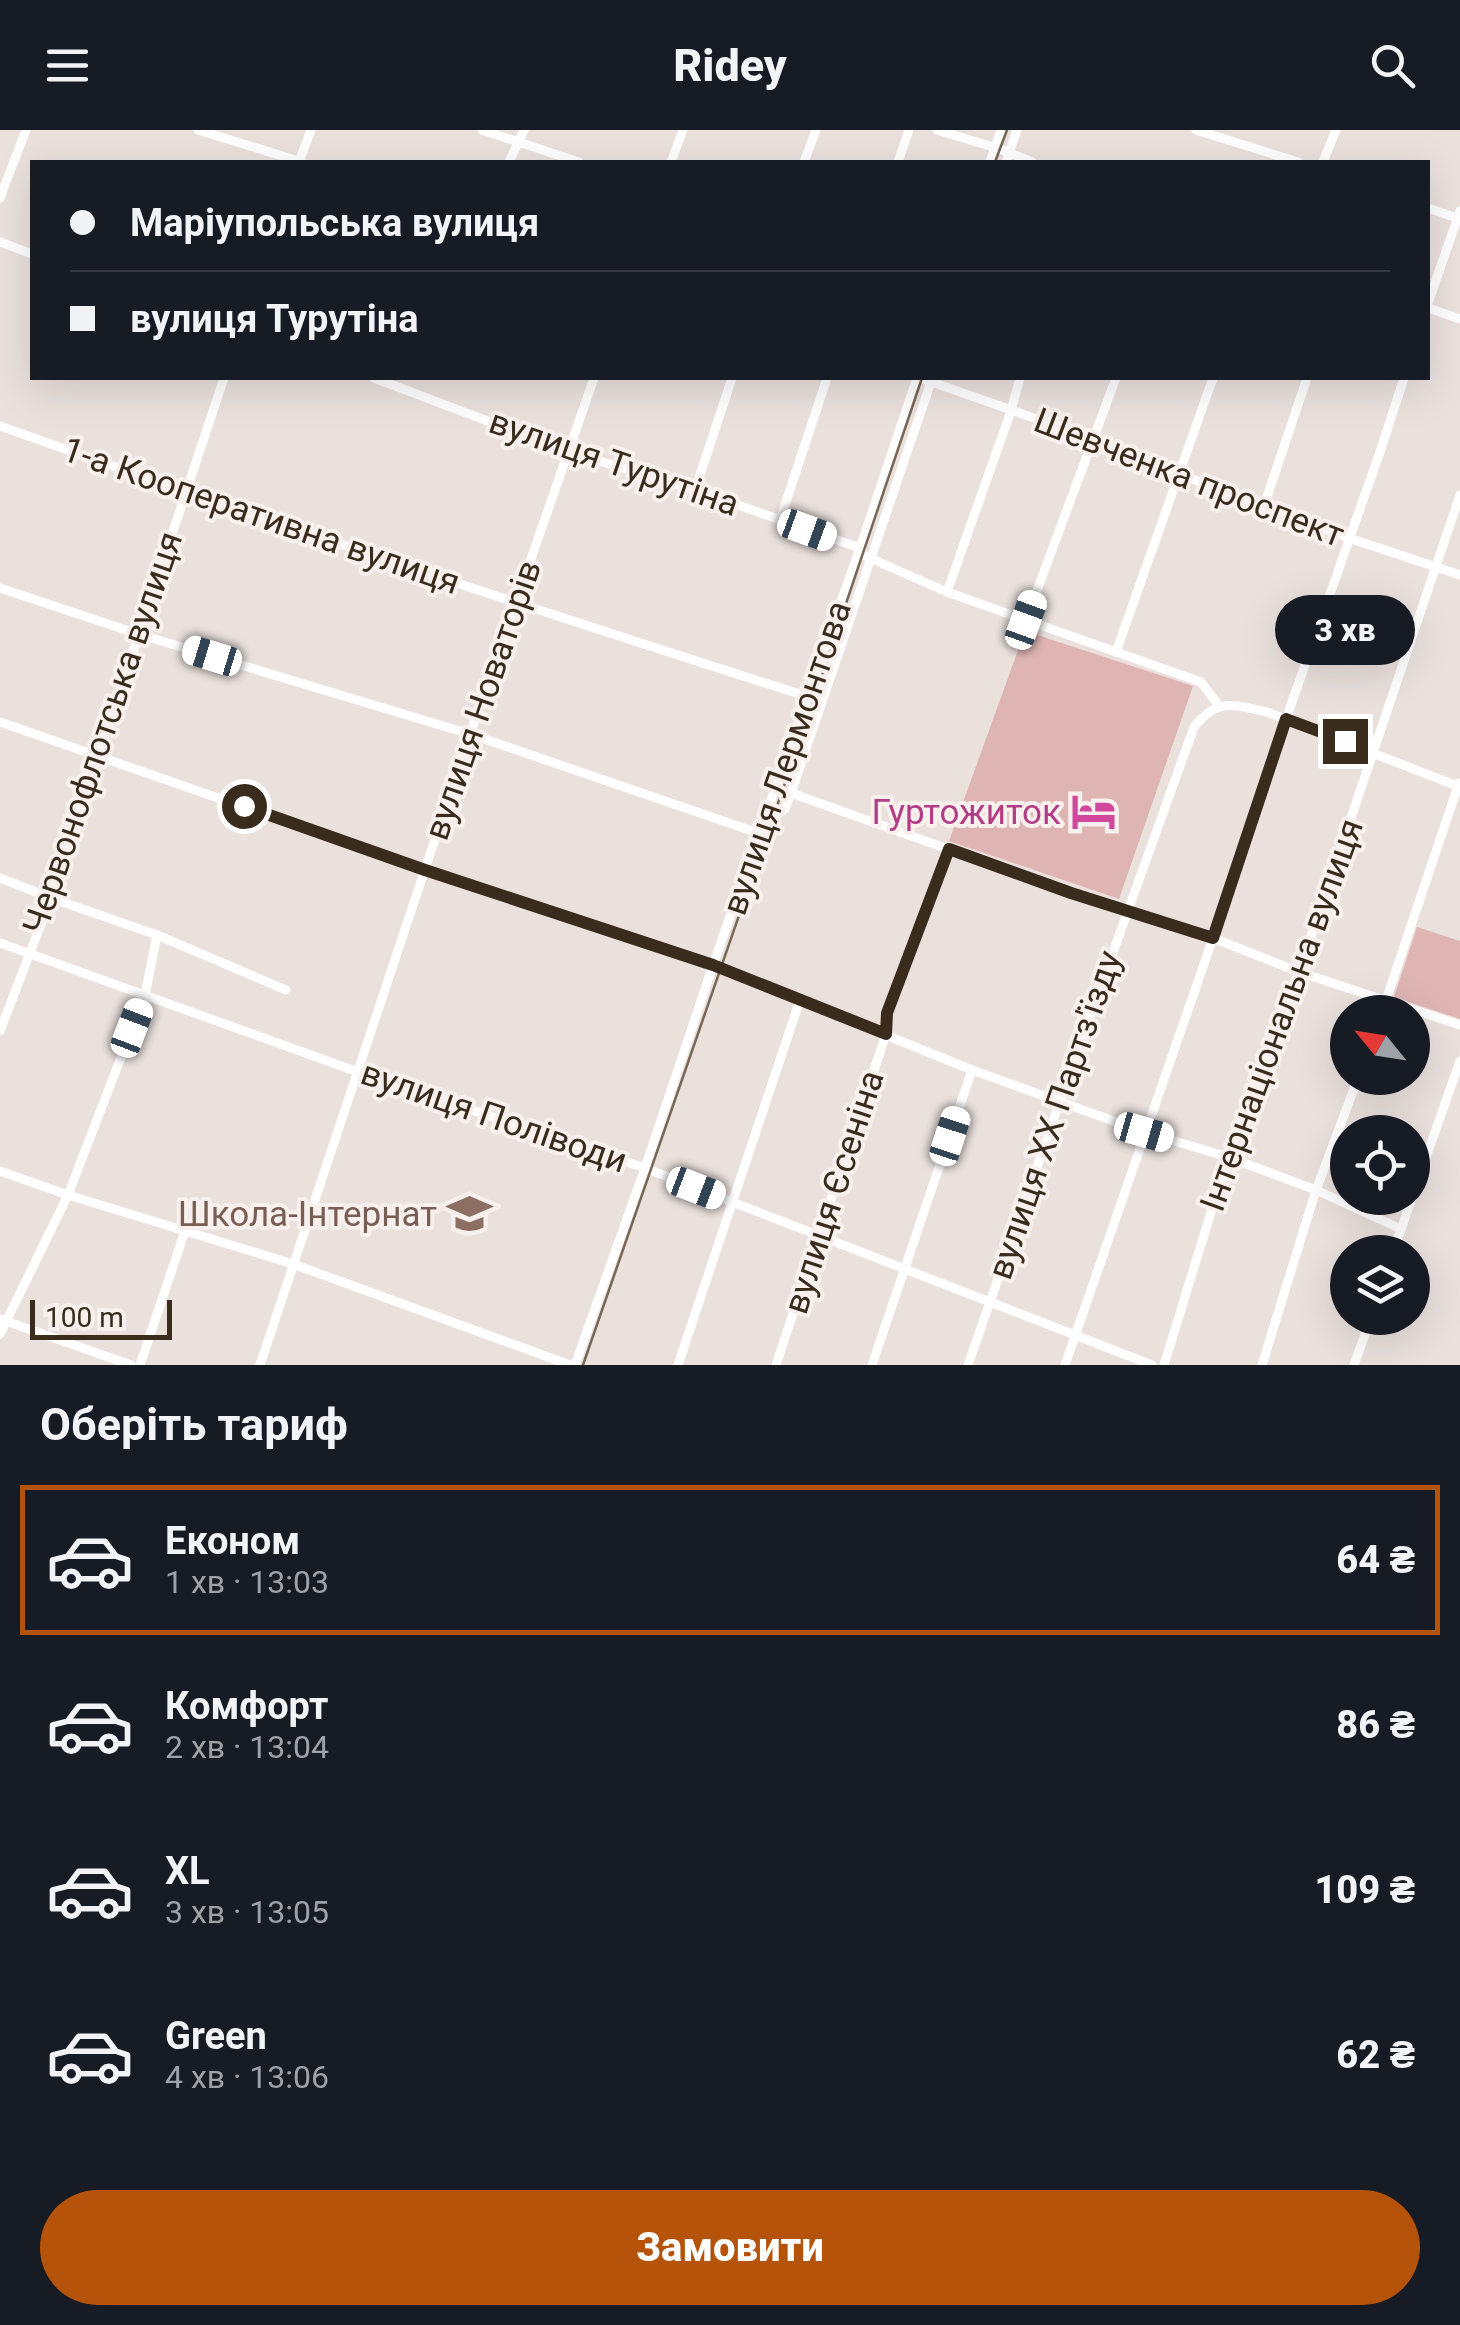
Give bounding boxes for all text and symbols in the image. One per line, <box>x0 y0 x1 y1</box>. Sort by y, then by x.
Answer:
icon: menu <box>40 38 95 93</box>
icon: search <box>1365 38 1420 93</box>
text: Ridey <box>673 39 787 92</box>
text: Маріупольська вулиця <box>130 201 539 245</box>
text: вулиця Турутіна <box>130 297 419 341</box>
street label: Шевченка проспект <box>1028 400 1350 556</box>
street label: вулиця Турутіна <box>484 401 744 525</box>
street label: 1-а Кооперативна вулиця <box>57 429 465 603</box>
car <box>774 506 840 554</box>
street label: Червонофлотська вулиця <box>15 526 191 940</box>
street label: вулиця Новаторів <box>416 555 550 845</box>
car <box>1002 587 1050 653</box>
street label: вулиця Лермонтова <box>714 596 860 920</box>
callout: 3 хв <box>1275 596 1415 666</box>
text: 3 хв <box>1315 611 1375 649</box>
car <box>179 633 245 679</box>
route end <box>1323 719 1368 764</box>
route start <box>222 784 267 829</box>
hotel icon: Гуртожиток <box>1070 788 1118 836</box>
place label: Гуртожиток <box>871 792 1061 833</box>
street label: Інтернаціональна вулиця <box>1192 813 1372 1217</box>
street label: вулиця XX Партз'їзду <box>980 945 1131 1285</box>
car <box>107 995 157 1061</box>
north arrow <box>1330 995 1430 1095</box>
map controls <box>1330 995 1430 1335</box>
street label: вулиця Поліводи <box>356 1052 632 1182</box>
street label: вулиця Єсеніна <box>775 1065 893 1319</box>
car <box>926 1103 974 1169</box>
car <box>1111 1109 1177 1155</box>
button: locate <box>1330 1115 1430 1215</box>
car <box>663 1163 729 1213</box>
school or university icon: Школа-Інтернат <box>446 1190 494 1238</box>
place label: Школа-Інтернат <box>178 1194 437 1235</box>
button: layers <box>1330 1235 1430 1335</box>
scale bar <box>30 1295 172 1340</box>
text: 100 m <box>45 1301 124 1334</box>
text: Оберіть тариф <box>40 1398 348 1451</box>
icon: car <box>45 1515 135 1605</box>
text: Економ <box>165 1519 300 1563</box>
text: 64 ₴ <box>1336 1538 1415 1582</box>
text: 1 хв · 13:03 <box>165 1563 329 1601</box>
icon: car <box>45 1680 135 1770</box>
text: Комфорт <box>165 1684 328 1728</box>
text: 86 ₴ <box>1336 1703 1415 1747</box>
text: 2 хв · 13:04 <box>165 1728 329 1766</box>
icon: car <box>45 1845 135 1935</box>
text: XL <box>165 1849 210 1893</box>
text: 109 ₴ <box>1314 1868 1415 1912</box>
text: 3 хв · 13:05 <box>165 1893 329 1931</box>
icon: car <box>45 2010 135 2100</box>
text: Green <box>165 2014 267 2058</box>
text: 62 ₴ <box>1336 2033 1415 2077</box>
text: 4 хв · 13:06 <box>165 2058 329 2096</box>
button: Замовити <box>40 2190 1420 2305</box>

